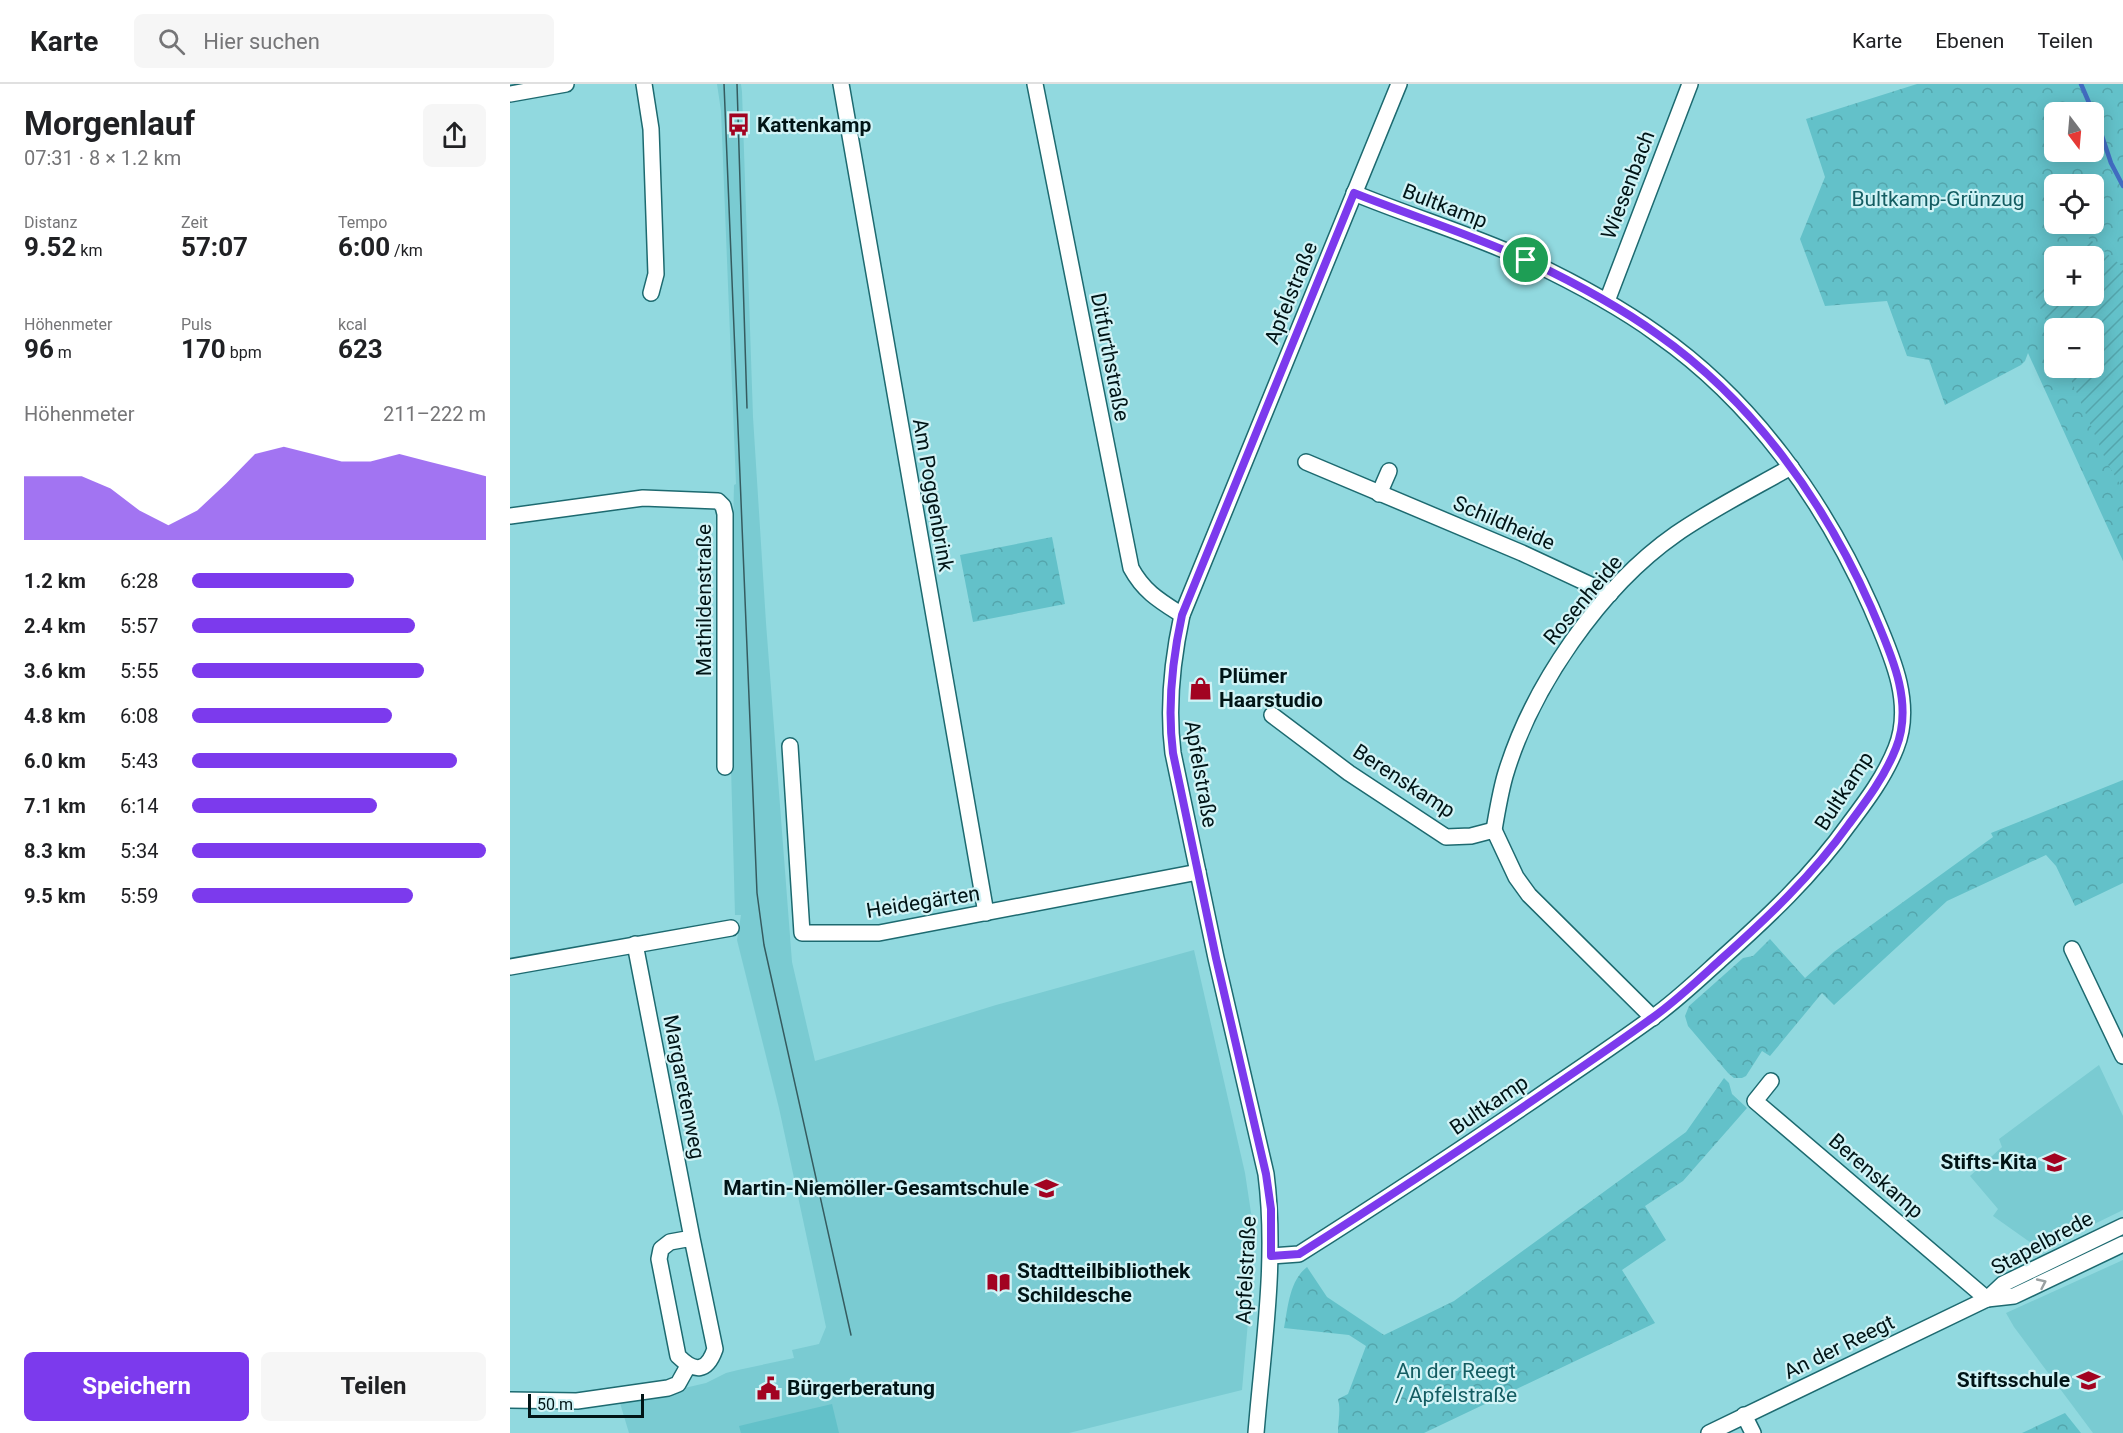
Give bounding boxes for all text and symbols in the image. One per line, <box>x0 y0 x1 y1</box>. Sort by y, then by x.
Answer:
search box <box>134 14 554 68</box>
text: Karte <box>30 25 98 58</box>
icon: search <box>155 25 188 58</box>
text: Hier suchen <box>203 29 320 54</box>
text: Karte <box>1852 29 1902 53</box>
text: Ebenen <box>1935 29 2004 53</box>
text: Teilen <box>2037 29 2093 53</box>
north arrow <box>2044 102 2104 162</box>
map controls <box>2044 102 2104 378</box>
text: Morgenlauf <box>24 104 195 143</box>
button: share <box>423 104 486 167</box>
bus stop icon: Kattenkamp <box>726 112 752 138</box>
place label: Kattenkamp <box>757 113 872 137</box>
street label: Wiesenbach <box>1596 127 1660 243</box>
text: 07:31 · 8 × 1.2 km <box>24 146 181 170</box>
button: locate <box>2044 174 2104 234</box>
street label: Bultkamp <box>1399 179 1491 233</box>
park label: Bultkamp-Grünzug <box>1851 187 2025 211</box>
text: Distanz <box>24 213 77 232</box>
text: Zeit <box>181 213 208 232</box>
text: Tempo <box>338 213 387 232</box>
text: 9.52 <box>24 232 76 262</box>
text: 57:07 <box>181 232 248 262</box>
text: 6:00 <box>338 232 390 262</box>
pin <box>1500 234 1551 285</box>
street label: Apfelstraße <box>1260 238 1322 348</box>
text: km <box>76 241 102 260</box>
text: /km <box>390 241 423 260</box>
icon: arrive <box>1509 243 1542 276</box>
button: + <box>2044 246 2104 306</box>
street label: Ditfurthstraße <box>1086 291 1134 423</box>
text: Höhenmeter <box>24 315 112 334</box>
text: Puls <box>181 315 212 334</box>
text: kcal <box>338 315 367 334</box>
button: − <box>2044 318 2104 378</box>
text: 96 <box>24 334 54 364</box>
text: 170 <box>181 334 226 364</box>
text: 623 <box>338 334 383 364</box>
text: m <box>54 343 72 362</box>
text: bpm <box>226 343 262 362</box>
text: Höhenmeter <box>24 402 134 426</box>
text: 211–222 m <box>383 402 486 426</box>
street label: Am Poggenbrink <box>908 417 958 574</box>
street label: Schildheide <box>1450 491 1558 555</box>
street label: Mathildenstraße <box>692 524 716 676</box>
street label: Rosenheide <box>1539 550 1627 650</box>
text: 1.2 km <box>24 569 86 593</box>
text: 6:28 <box>120 569 159 593</box>
text: 2.4 km <box>24 614 86 638</box>
text: 5:57 <box>120 614 159 638</box>
text: 3.6 km <box>24 659 86 683</box>
text: 5:55 <box>120 659 159 683</box>
place label: Plümer Haarstudio <box>1219 664 1323 712</box>
shop icon: Plümer Haarstudio <box>1188 675 1214 701</box>
text: 4.8 km <box>24 704 86 728</box>
text: 6:08 <box>120 704 159 728</box>
street label: Apfelstraße <box>1180 719 1222 829</box>
street label: Berenskamp <box>1348 739 1460 823</box>
street label: Bultkamp <box>1810 747 1878 835</box>
text: 6.0 km <box>24 749 86 773</box>
text: 5:43 <box>120 749 159 773</box>
text: 7.1 km <box>24 794 86 818</box>
text: 6:14 <box>120 794 159 818</box>
text: 8.3 km <box>24 839 86 863</box>
text: 5:34 <box>120 839 159 863</box>
street label: Heidegärten <box>865 881 981 923</box>
text: 9.5 km <box>24 884 86 908</box>
text: 5:59 <box>120 884 159 908</box>
street label: Margaretenweg <box>658 1013 710 1161</box>
street label: Bultkamp <box>1445 1070 1533 1140</box>
street label: Berenskamp <box>1824 1129 1928 1223</box>
school or university icon: Stifts-Kita <box>2042 1149 2068 1175</box>
place label: Stifts-Kita <box>1940 1150 2037 1174</box>
school or university icon: Martin-Niemöller-Gesamtschule <box>1034 1175 1060 1201</box>
place label: Martin-Niemöller-Gesamtschule <box>723 1176 1029 1200</box>
street label: Stapelbrede <box>1987 1206 2097 1280</box>
street label: Apfelstraße <box>1231 1215 1261 1325</box>
place label: Stadtteilbibliothek Schildesche <box>1017 1259 1191 1307</box>
library icon: Stadtteilbibliothek Schildesche <box>986 1270 1012 1296</box>
one-way arrow <box>2036 1278 2047 1290</box>
street label: An der Reegt <box>1780 1310 1898 1384</box>
button: Speichern <box>24 1352 249 1421</box>
button: Teilen <box>261 1352 486 1421</box>
park label: An der Reegt / Apfelstraße <box>1395 1359 1517 1407</box>
school or university icon: Stiftsschule <box>2075 1367 2101 1393</box>
place label: Stiftsschule <box>1957 1368 2070 1392</box>
public building icon: Bürgerberatung <box>756 1375 782 1401</box>
place label: Bürgerberatung <box>787 1376 935 1400</box>
scale bar <box>528 1391 644 1418</box>
text: 50 m <box>537 1395 573 1414</box>

